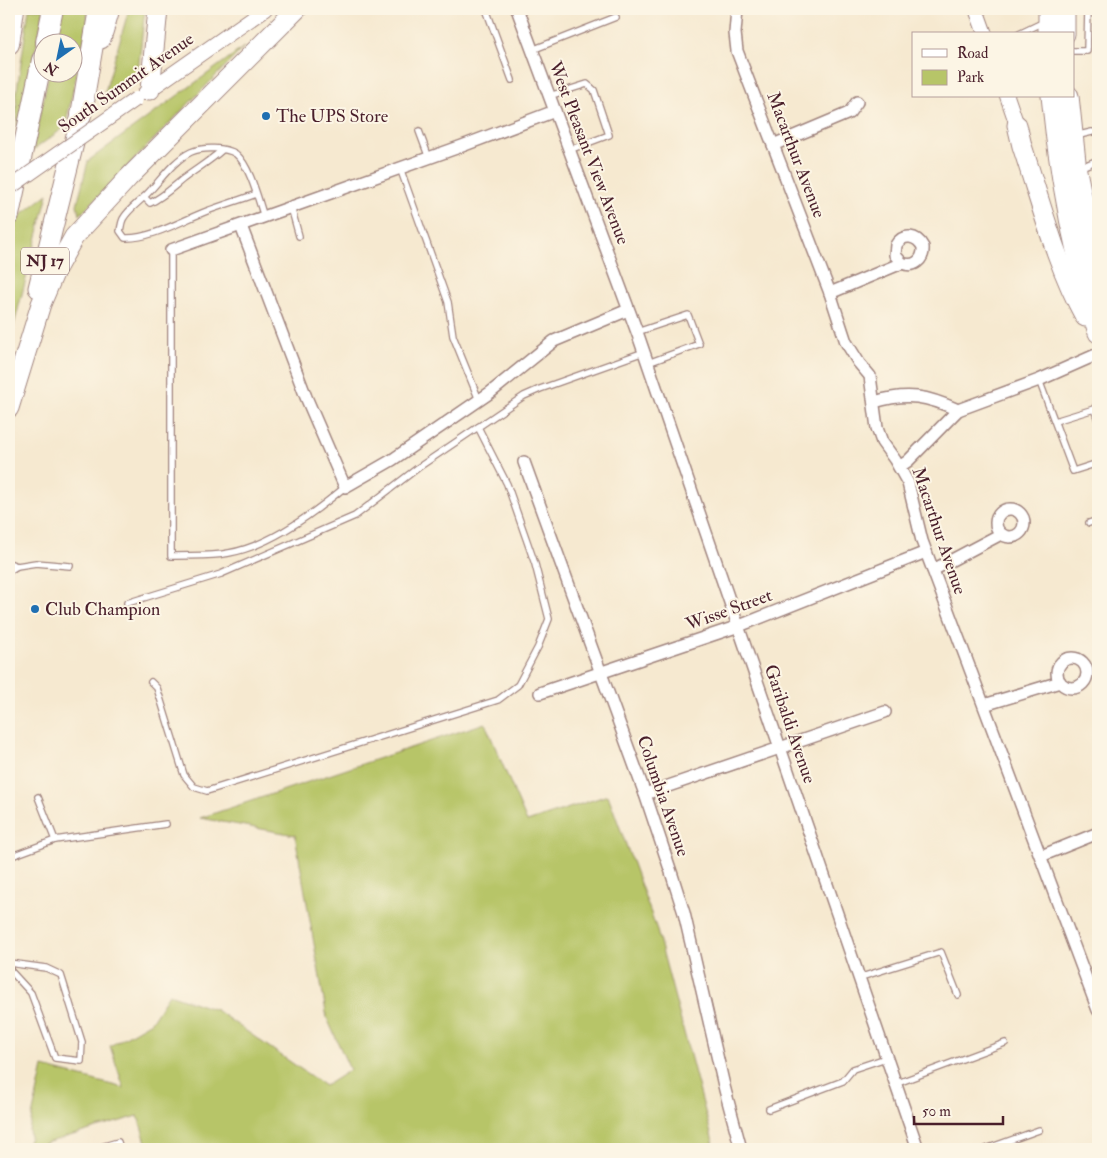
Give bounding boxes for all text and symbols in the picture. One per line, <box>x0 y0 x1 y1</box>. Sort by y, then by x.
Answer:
street label: South Summit Avenue <box>54 27 199 138</box>
north arrow <box>32 32 82 82</box>
legend <box>912 32 1074 98</box>
text: Road <box>957 44 989 63</box>
street label: West Pleasant View Avenue <box>543 57 635 248</box>
text: N <box>41 58 62 80</box>
text: Park <box>957 68 984 87</box>
street label: Macarthur Avenue <box>761 89 831 222</box>
place label: The UPS Store <box>276 105 389 128</box>
marker: The UPS Store <box>260 110 272 122</box>
road number: NJ 17 <box>21 248 69 274</box>
street label: Macarthur Avenue <box>906 464 972 598</box>
street label: Wisse Street <box>682 584 775 637</box>
place label: Club Champion <box>45 598 160 621</box>
marker: Club Champion <box>29 603 41 615</box>
street label: Garibaldi Avenue <box>759 662 821 787</box>
street label: Columbia Avenue <box>632 733 695 860</box>
scale bar <box>914 1093 1003 1125</box>
text: 50 m <box>922 1102 951 1121</box>

